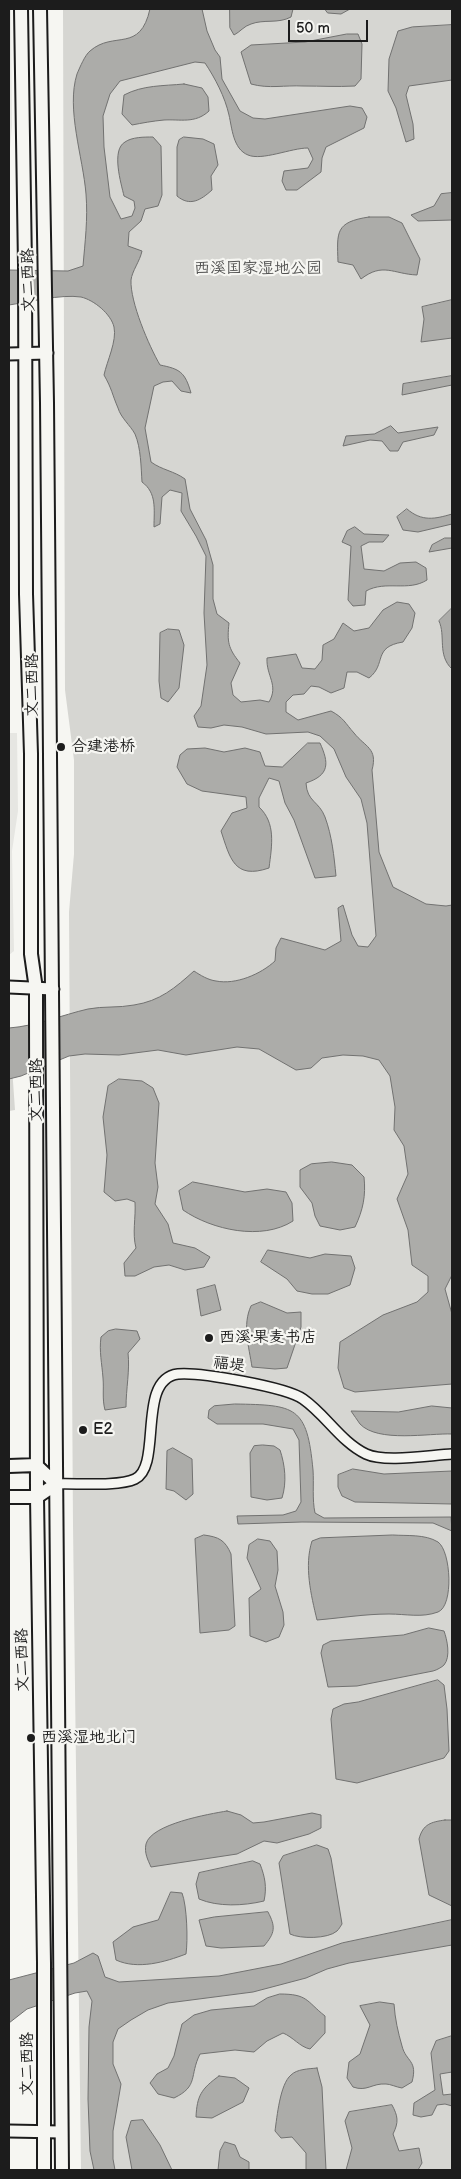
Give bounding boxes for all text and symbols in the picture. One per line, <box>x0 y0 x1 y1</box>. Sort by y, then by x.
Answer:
scale bar <box>291 10 371 42</box>
text: 50 m <box>296 19 330 38</box>
street label: 文二西路 <box>19 248 39 312</box>
park label: 西溪国家湿地公园 <box>194 259 322 279</box>
street label: 文二西路 <box>23 653 43 717</box>
place label: 合建港桥 <box>71 737 135 757</box>
marker: 合建港桥 <box>55 741 67 753</box>
street label: 文二西路 <box>27 1058 47 1122</box>
place label: 西溪·果麦书店 <box>219 1328 317 1348</box>
marker: 西溪·果麦书店 <box>203 1332 215 1344</box>
street label: 福堤 <box>212 1353 246 1377</box>
place label: E2 <box>93 1420 113 1440</box>
marker: E2 <box>77 1424 89 1436</box>
street label: 文二西路 <box>13 1628 33 1692</box>
place label: 西溪湿地北门 <box>41 1728 137 1748</box>
marker: 西溪湿地北门 <box>25 1732 37 1744</box>
street label: 文二西路 <box>18 2032 38 2096</box>

